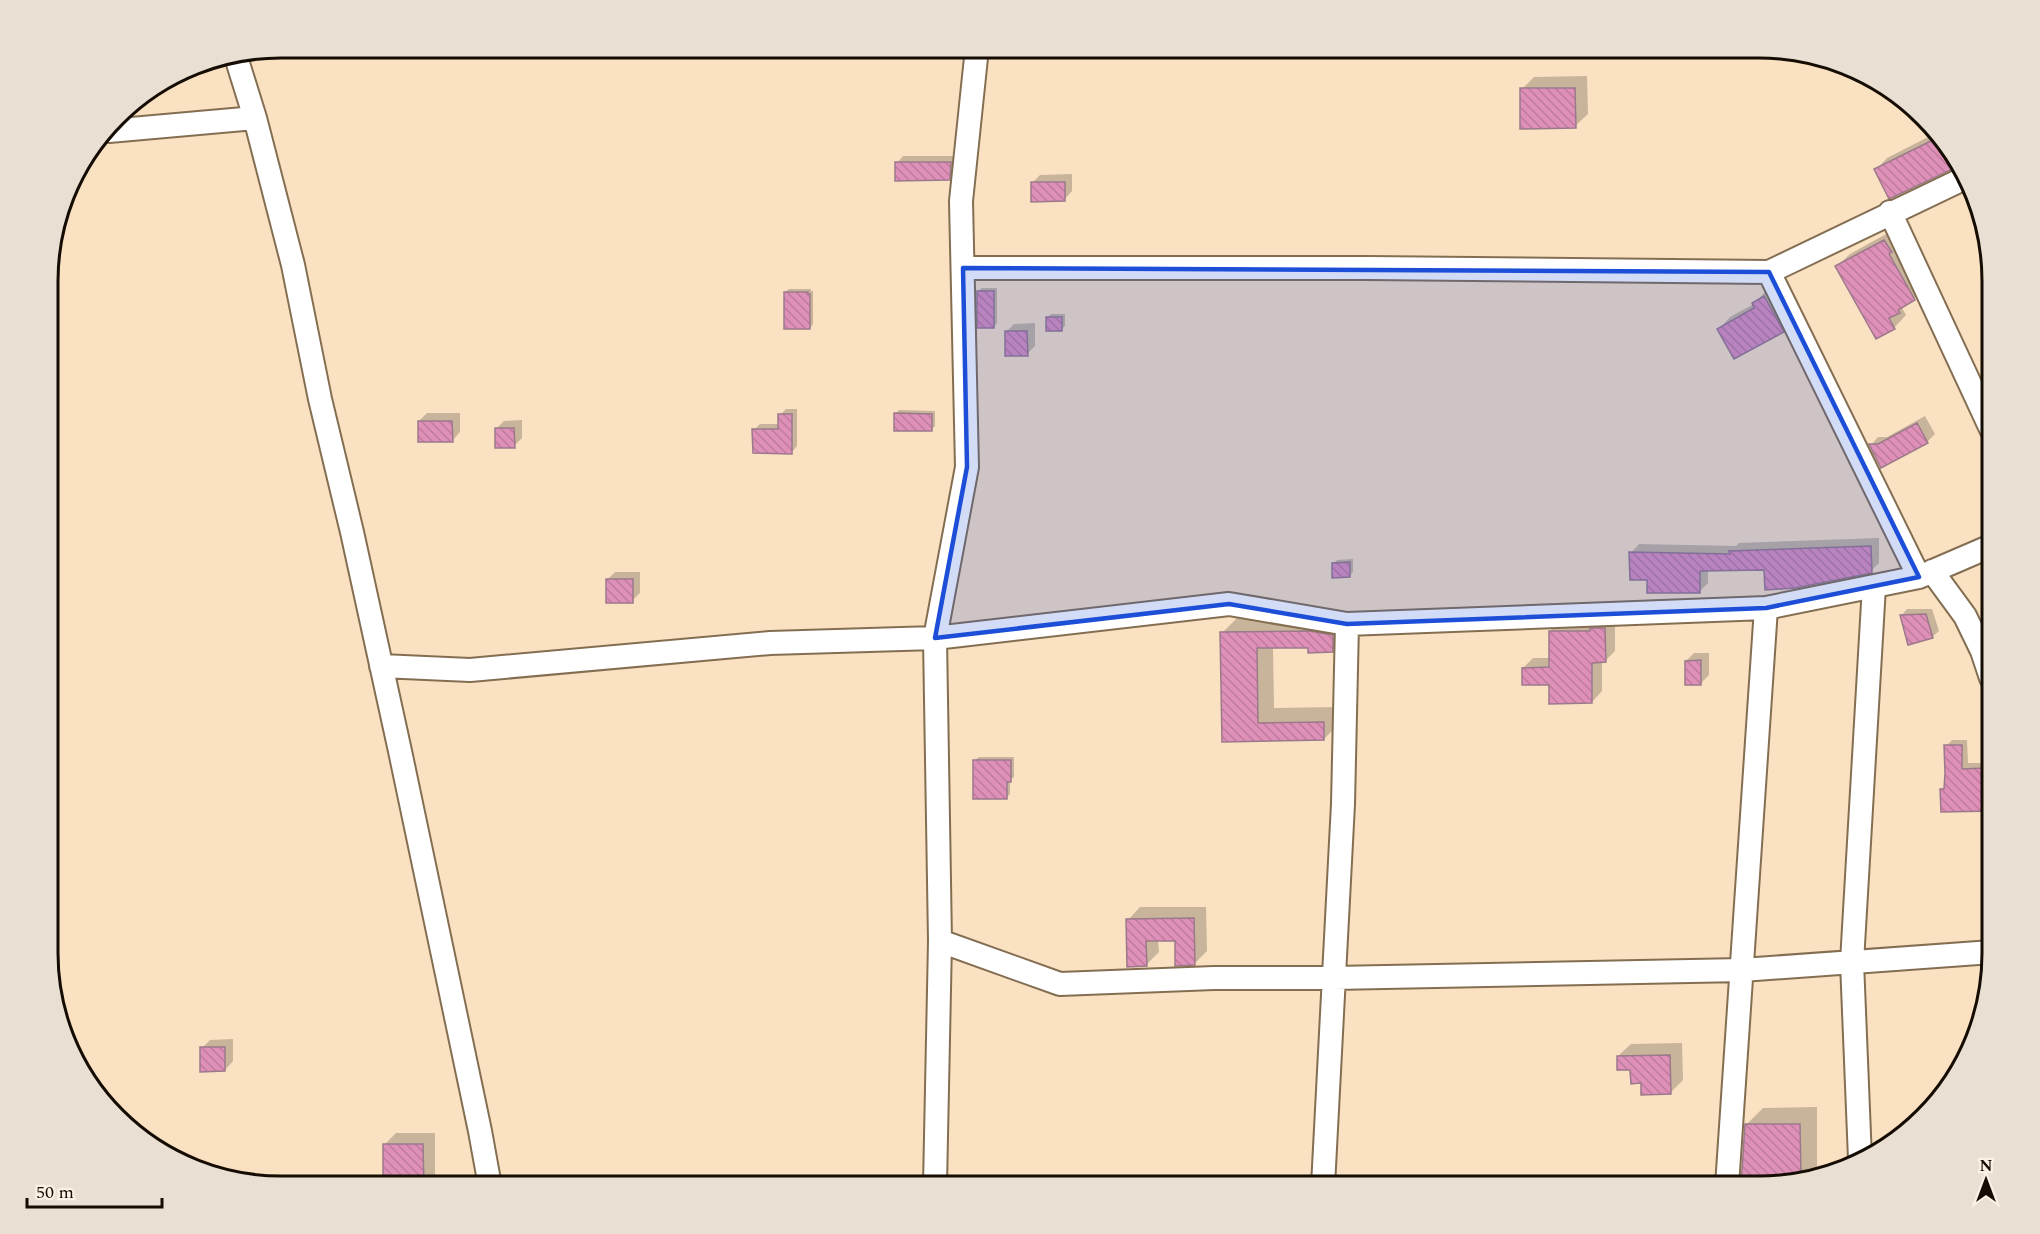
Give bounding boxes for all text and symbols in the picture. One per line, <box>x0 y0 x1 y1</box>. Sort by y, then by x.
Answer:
north arrow <box>1956 1150 2016 1210</box>
text: N <box>1979 1154 1993 1178</box>
scale bar <box>27 1171 162 1209</box>
text: 50 m <box>36 1179 74 1206</box>

